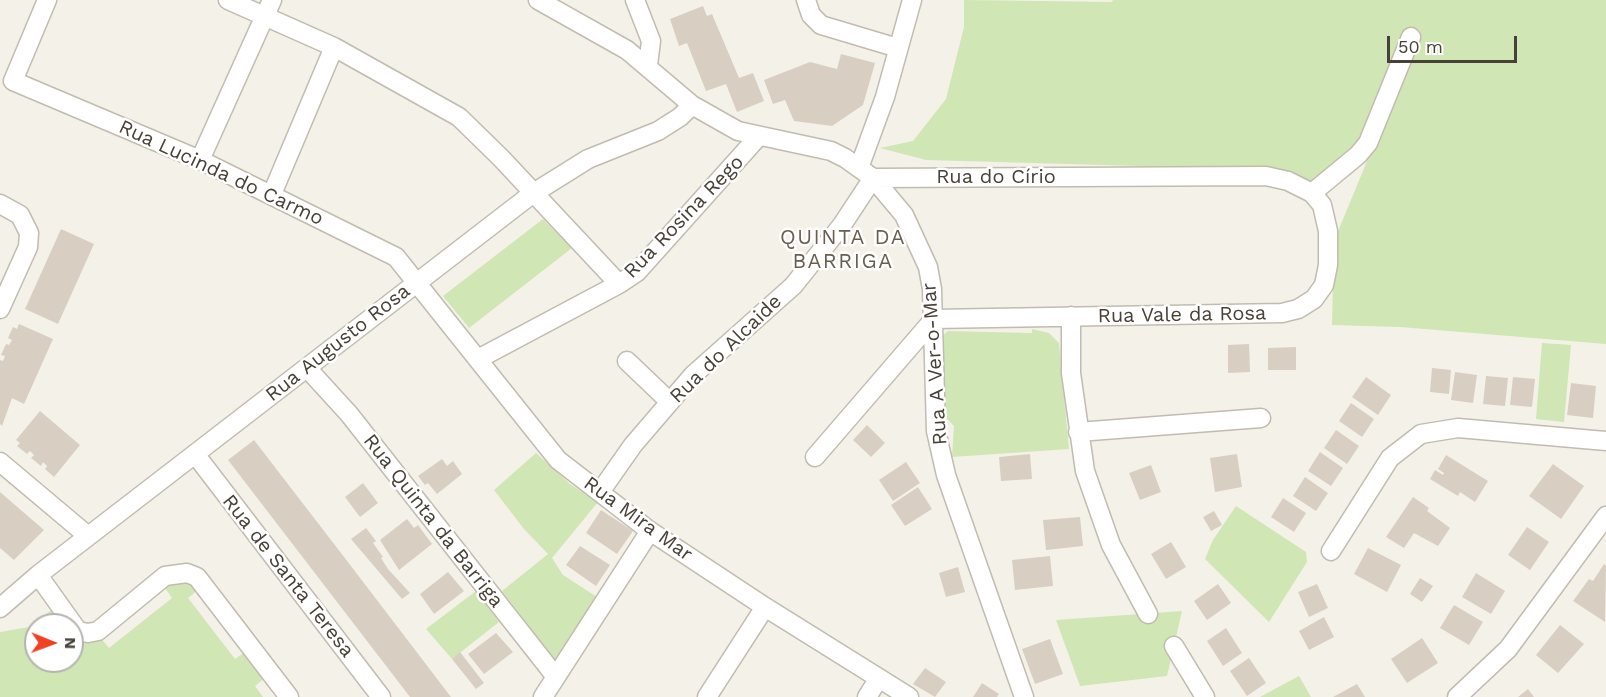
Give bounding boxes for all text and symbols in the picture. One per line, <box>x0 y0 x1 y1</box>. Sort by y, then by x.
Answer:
scale bar <box>1390 24 1520 62</box>
text: 50 m <box>1398 36 1443 57</box>
street label: Rua Lucinda do Carmo <box>115 115 327 231</box>
street label: Rua Rosina Rego <box>619 150 749 284</box>
street label: Rua do Círio <box>936 165 1056 189</box>
district label: QUINTA DA BARRIGA <box>780 225 906 275</box>
street label: Rua Augusto Rosa <box>261 279 415 407</box>
street label: Rua A Ver-o-Mar <box>917 282 953 446</box>
street label: Rua do Alcaide <box>665 290 787 408</box>
street label: Rua Vale da Rosa <box>1097 302 1267 328</box>
street label: Rua Quinta da Barriga <box>358 429 508 613</box>
street label: Rua Mira Mar <box>579 472 697 566</box>
street label: Rua de Santa Teresa <box>217 490 359 662</box>
north arrow <box>24 613 84 673</box>
text: N <box>61 637 80 649</box>

